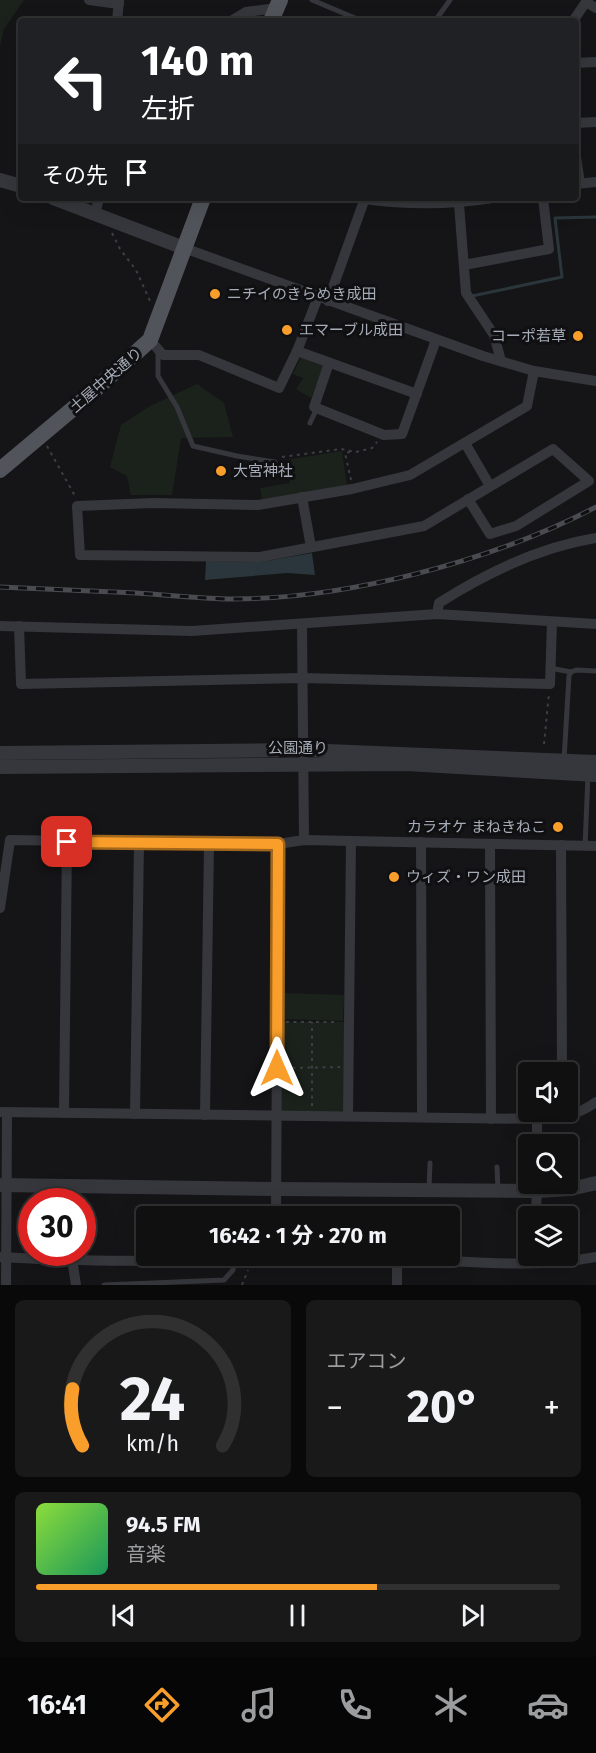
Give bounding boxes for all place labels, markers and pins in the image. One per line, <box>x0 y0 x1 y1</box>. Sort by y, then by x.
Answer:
place label: ニチイのきらめき成田 <box>227 285 377 303</box>
marker: ニチイのきらめき成田 <box>208 287 222 301</box>
place label: エマーブル成田 <box>299 321 403 339</box>
marker: エマーブル成田 <box>280 323 294 337</box>
place label: コーポ若草 <box>491 327 566 345</box>
marker: コーポ若草 <box>571 329 585 343</box>
place label: 大宮神社 <box>233 462 293 480</box>
marker: 大宮神社 <box>214 464 228 478</box>
pin <box>41 816 92 867</box>
place label: カラオケ まねきねこ <box>407 818 546 836</box>
marker: カラオケ まねきねこ <box>551 820 565 834</box>
place label: ウィズ・ワン成田 <box>406 868 526 886</box>
marker: ウィズ・ワン成田 <box>387 870 401 884</box>

